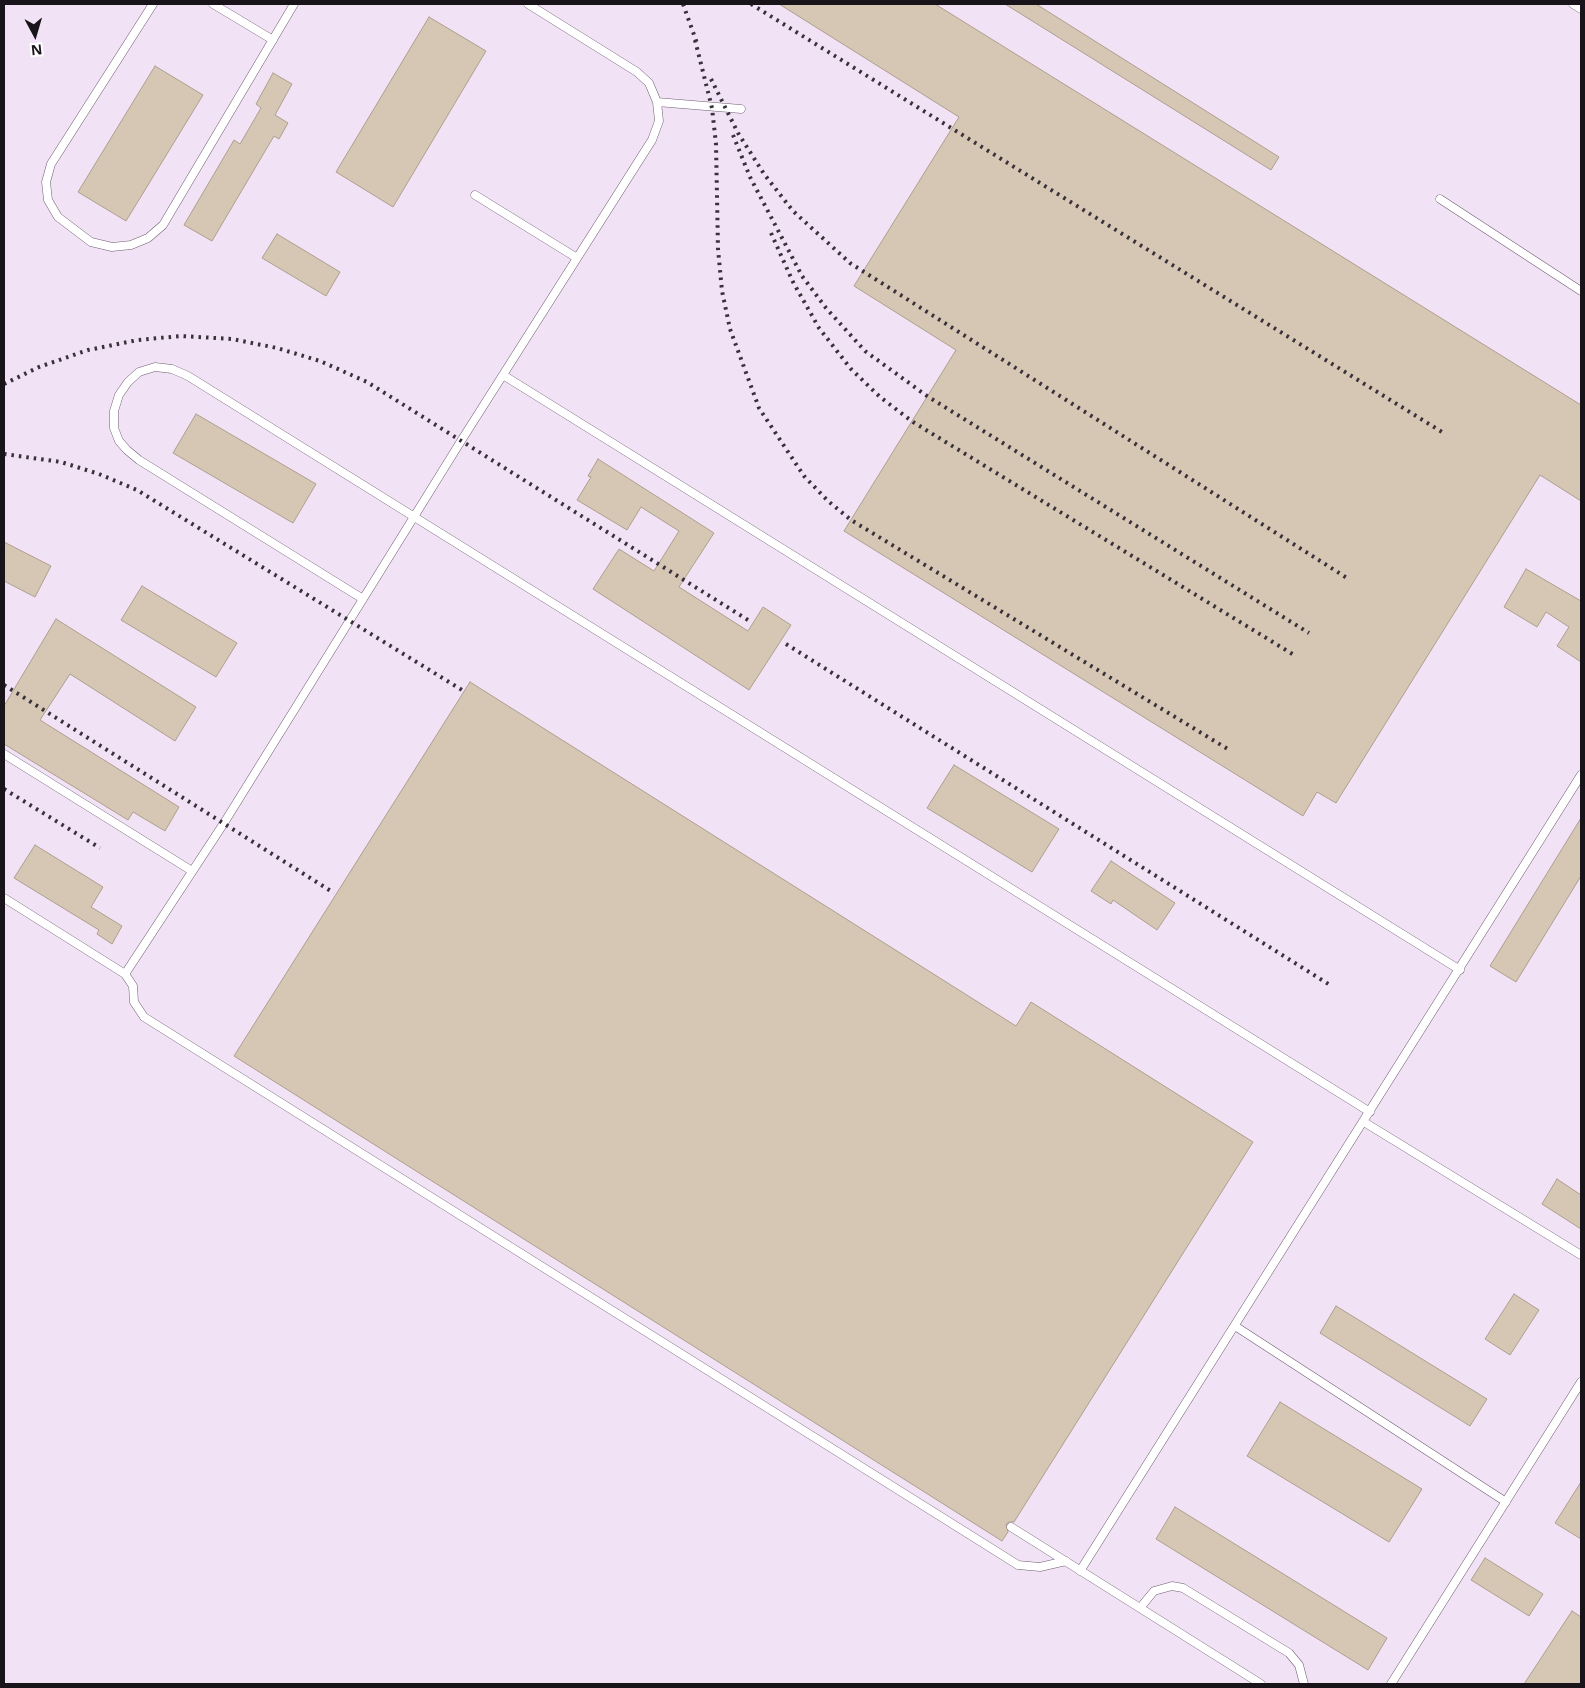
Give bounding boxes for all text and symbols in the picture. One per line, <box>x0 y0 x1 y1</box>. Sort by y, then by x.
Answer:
north arrow <box>10 10 60 60</box>
text: N <box>30 40 43 60</box>

